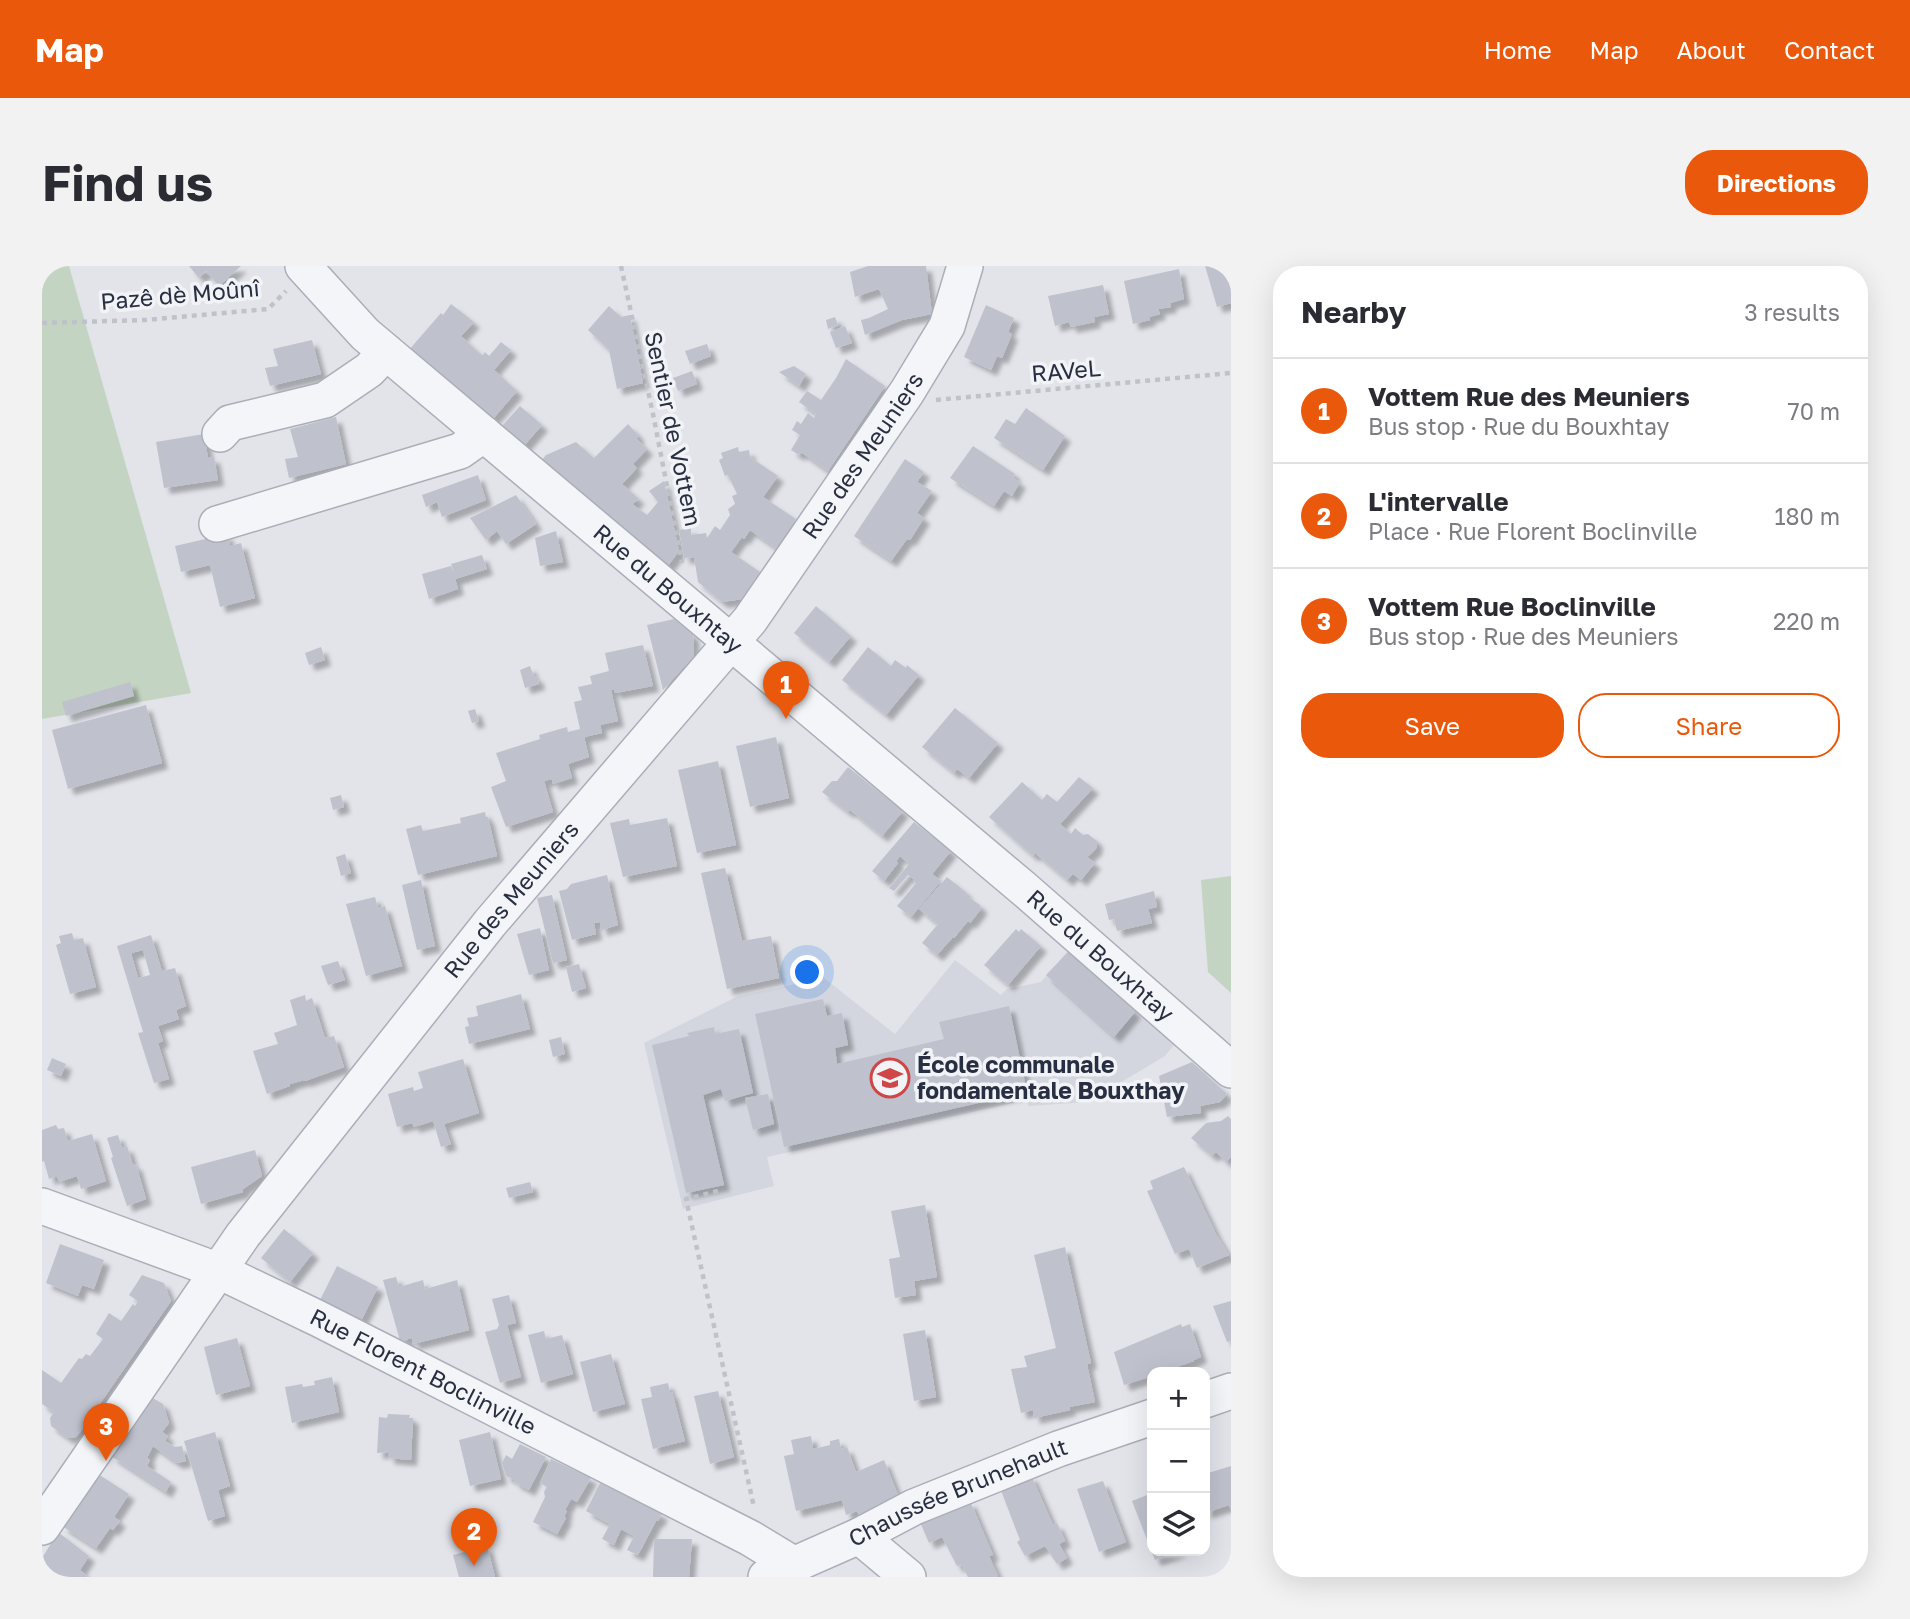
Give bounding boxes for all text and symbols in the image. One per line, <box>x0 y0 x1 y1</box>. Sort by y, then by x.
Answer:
text: Map <box>35 30 104 69</box>
text: Home <box>1484 35 1552 64</box>
text: Map <box>1590 35 1639 64</box>
text: About <box>1677 35 1746 64</box>
text: Contact <box>1784 35 1875 64</box>
button: Directions <box>1685 150 1868 215</box>
text: Find us <box>42 153 213 212</box>
street label: Pazê dè Moûnî <box>99 273 261 315</box>
text: Nearby <box>1301 294 1406 330</box>
text: 3 results <box>1744 298 1840 326</box>
street label: Sentier de Vottem <box>640 329 708 529</box>
street label: RAVeL <box>1030 353 1102 387</box>
street label: Rue des Meuniers <box>795 367 929 544</box>
text: Vottem Rue des Meuniers <box>1368 381 1690 412</box>
text: 1 <box>1318 397 1330 425</box>
text: 70 m <box>1787 397 1840 425</box>
text: Bus stop · Rue du Bouxhtay <box>1368 412 1669 440</box>
text: L'intervalle <box>1368 486 1509 517</box>
text: 2 <box>1317 502 1331 530</box>
text: 180 m <box>1774 502 1840 530</box>
text: Place · Rue Florent Boclinville <box>1368 517 1697 545</box>
street label: Rue du Bouxhtay <box>588 518 749 659</box>
text: Vottem Rue Boclinville <box>1368 591 1656 622</box>
text: 3 <box>1317 607 1331 635</box>
text: 220 m <box>1773 607 1840 635</box>
text: Bus stop · Rue des Meuniers <box>1368 622 1678 650</box>
pin: 1 <box>763 661 809 719</box>
button: Save <box>1301 693 1564 758</box>
button: Share <box>1578 693 1840 758</box>
street label: Rue des Meuniers <box>437 815 584 983</box>
street label: Rue du Bouxhtay <box>1022 883 1180 1027</box>
your location <box>790 955 824 989</box>
place label: École communale fondamentale Bouxthay <box>917 1050 1185 1104</box>
school or university icon: École communale fondamentale Bouxthay <box>869 1057 911 1099</box>
street label: Rue Florent Boclinville <box>306 1302 541 1440</box>
map controls <box>1147 1367 1210 1556</box>
button: + <box>1147 1367 1210 1430</box>
pin: 3 <box>83 1403 129 1461</box>
button: − <box>1147 1430 1210 1493</box>
street label: Chaussée Brunehault <box>844 1432 1071 1552</box>
button: layers <box>1147 1493 1210 1556</box>
pin: 2 <box>451 1508 497 1566</box>

